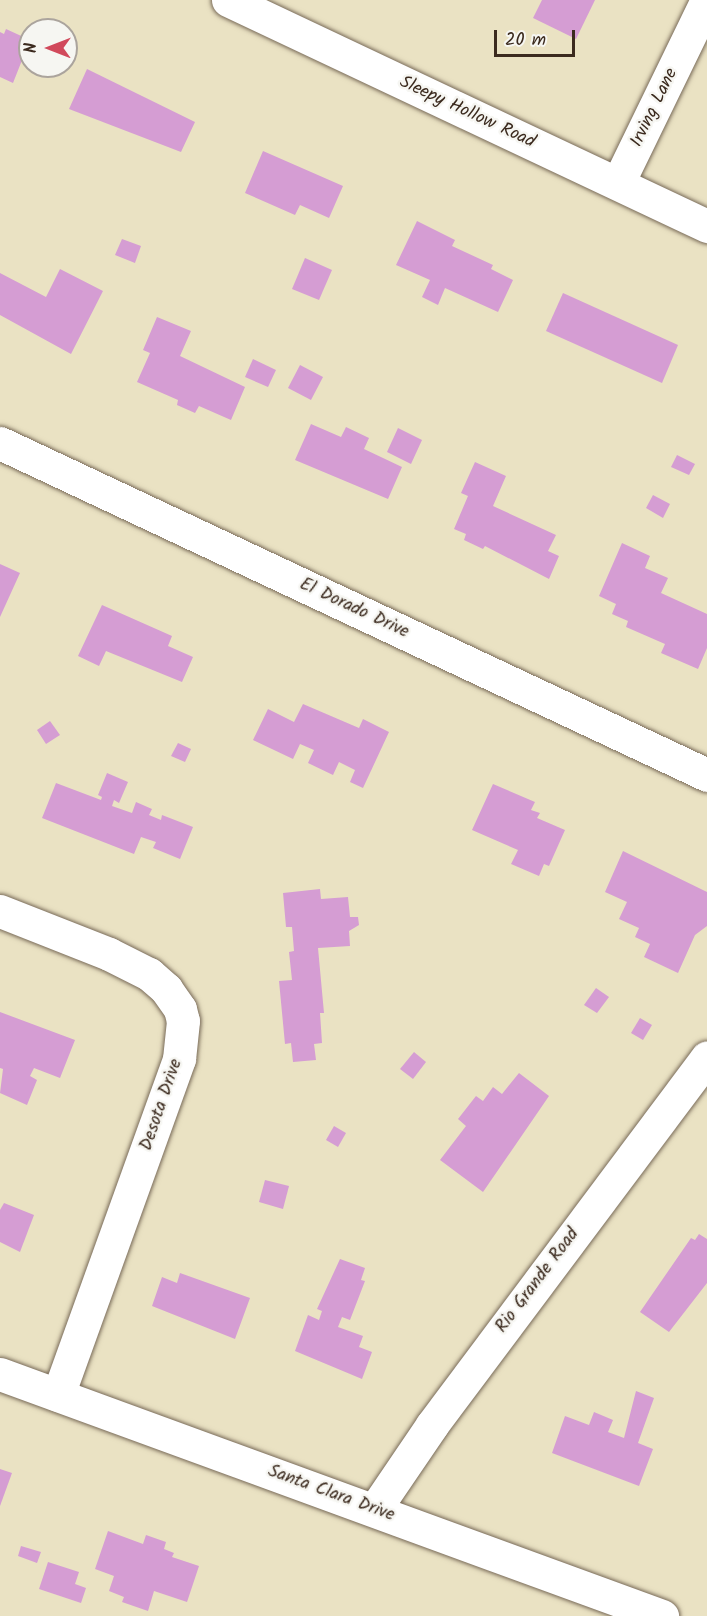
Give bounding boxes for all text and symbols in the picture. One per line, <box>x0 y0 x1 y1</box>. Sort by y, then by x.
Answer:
north arrow <box>18 18 78 78</box>
scale bar <box>497 18 578 56</box>
text: 20 m <box>505 26 546 55</box>
text: N <box>19 43 44 53</box>
street label: Irving Lane <box>627 65 683 151</box>
street label: Sleepy Hollow Road <box>396 72 538 154</box>
street label: El Dorado Drive <box>296 574 412 644</box>
street label: Desota Drive <box>136 1056 188 1154</box>
street label: Rio Grande Road <box>492 1224 584 1338</box>
street label: Santa Clara Drive <box>265 1461 397 1527</box>

